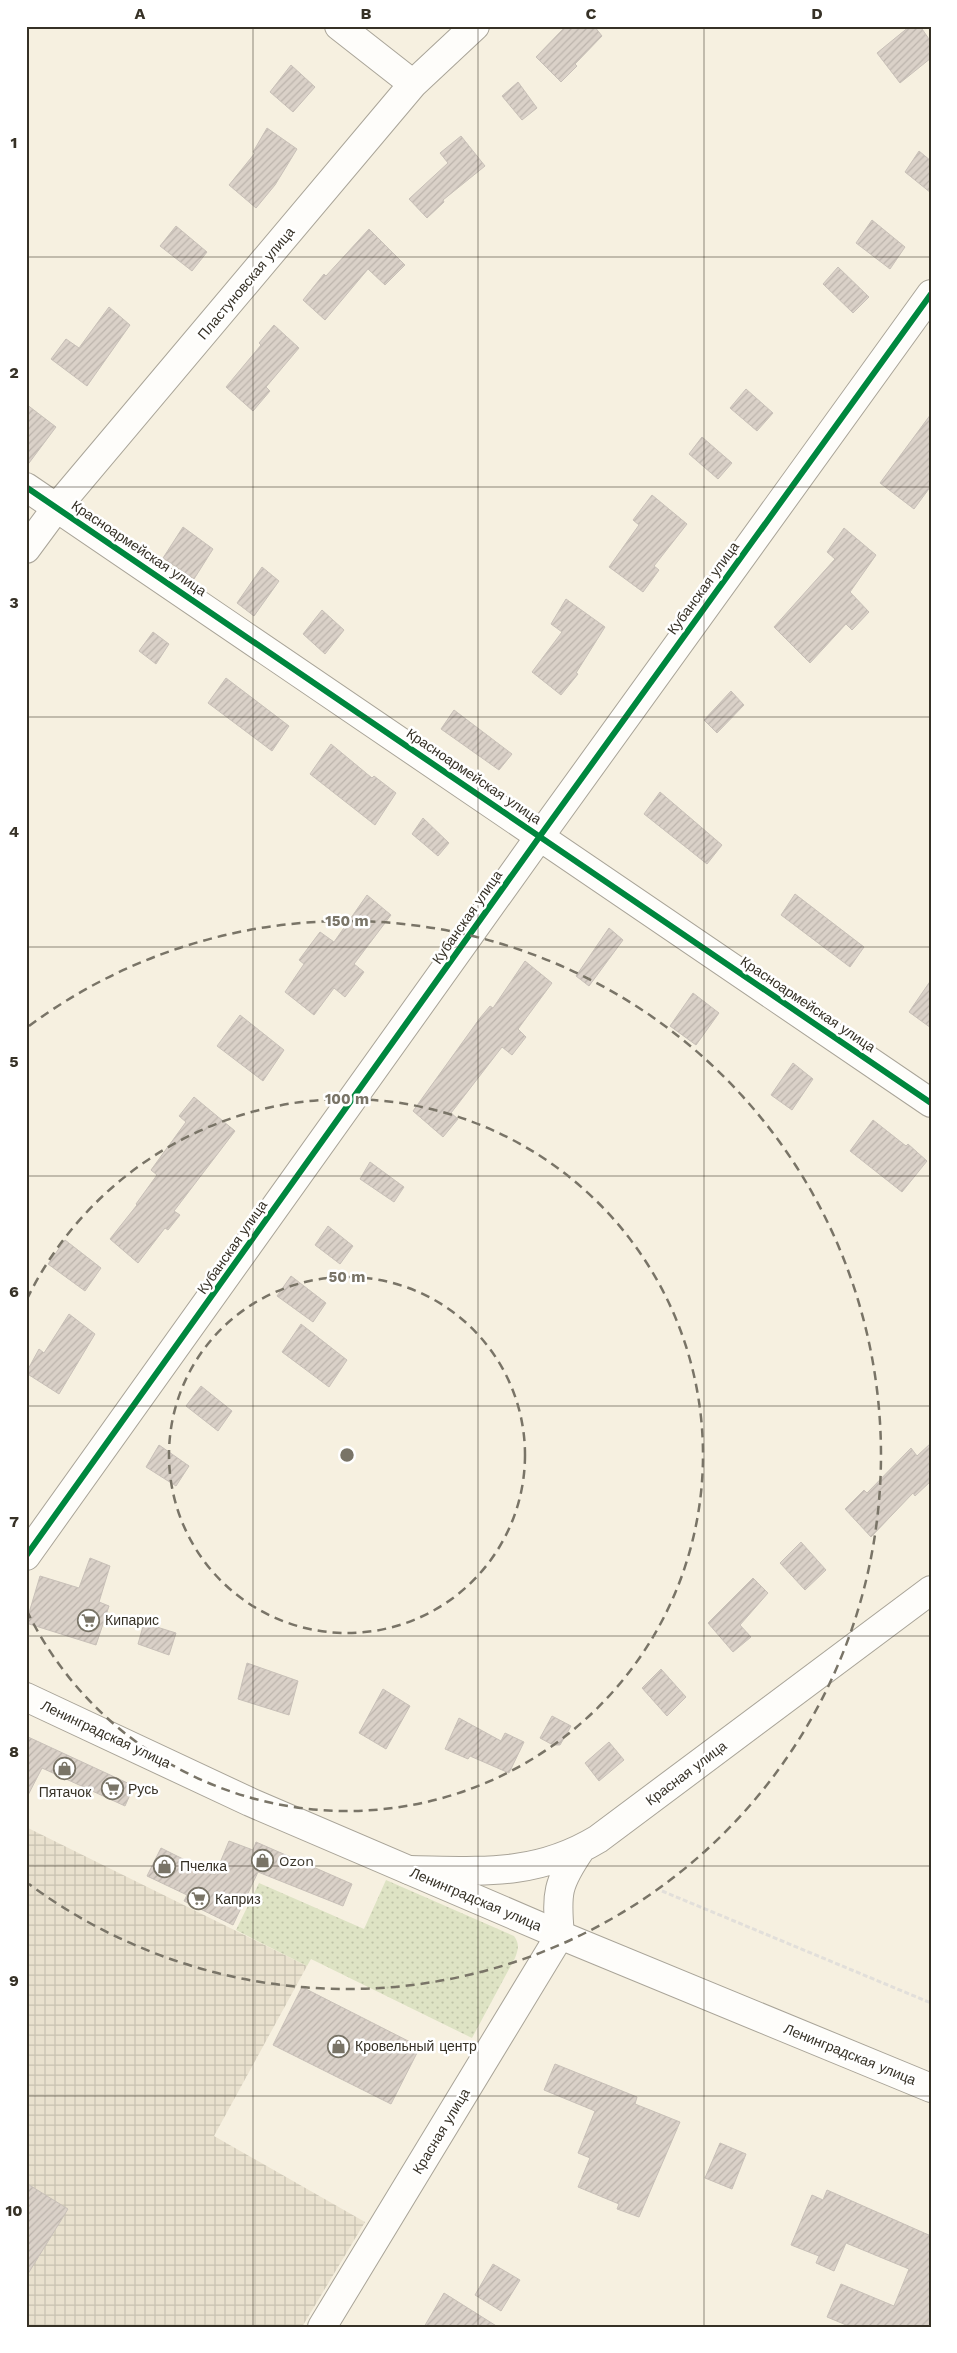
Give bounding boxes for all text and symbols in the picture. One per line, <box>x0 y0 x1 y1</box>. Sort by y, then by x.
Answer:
text: A <box>135 4 146 23</box>
text: B <box>361 4 372 23</box>
text: C <box>586 4 597 23</box>
text: D <box>811 4 823 23</box>
text: 1 <box>11 133 17 152</box>
street label: Пластуновская улица <box>194 224 298 342</box>
text: 2 <box>9 363 19 382</box>
street label: Красноармейская улица <box>69 497 210 599</box>
street label: Кубанская улица <box>664 538 742 637</box>
text: 3 <box>9 593 19 612</box>
street label: Красноармейская улица <box>404 725 545 827</box>
text: 4 <box>9 822 19 841</box>
street label: Кубанская улица <box>429 867 505 967</box>
text: 150 m <box>325 912 369 930</box>
street label: Красноармейская улица <box>738 953 879 1055</box>
text: 5 <box>9 1052 19 1071</box>
text: 100 m <box>325 1090 369 1108</box>
street label: Кубанская улица <box>194 1197 270 1297</box>
text: 50 m <box>329 1268 365 1286</box>
text: 6 <box>9 1282 19 1301</box>
centre of rings <box>338 1446 356 1464</box>
text: 7 <box>9 1512 19 1531</box>
supermarket icon: Кипарис <box>77 1608 101 1632</box>
place label: Кипарис <box>105 1612 159 1628</box>
street label: Ленинградская улица <box>39 1697 174 1771</box>
street label: Красная улица <box>642 1737 730 1809</box>
text: 8 <box>9 1742 19 1761</box>
shop icon: Пятачок <box>53 1757 77 1781</box>
supermarket icon: Русь <box>100 1777 124 1801</box>
place label: Русь <box>128 1781 158 1797</box>
place label: Пятачок <box>39 1784 92 1800</box>
shop icon: Ozon <box>251 1849 275 1873</box>
place label: Ozon <box>279 1853 314 1869</box>
shop icon: Пчелка <box>152 1854 176 1878</box>
place label: Пчелка <box>180 1858 227 1874</box>
street label: Ленинградская улица <box>408 1864 544 1934</box>
supermarket icon: Каприз <box>187 1887 211 1911</box>
place label: Каприз <box>215 1891 261 1907</box>
text: 9 <box>9 1971 19 1990</box>
street label: Ленинградская улица <box>782 2020 919 2088</box>
shop icon: Кровельный центр <box>327 2034 351 2058</box>
place label: Кровельный центр <box>355 2038 477 2054</box>
street label: Красная улица <box>409 2085 473 2177</box>
text: 10 <box>5 2201 23 2220</box>

